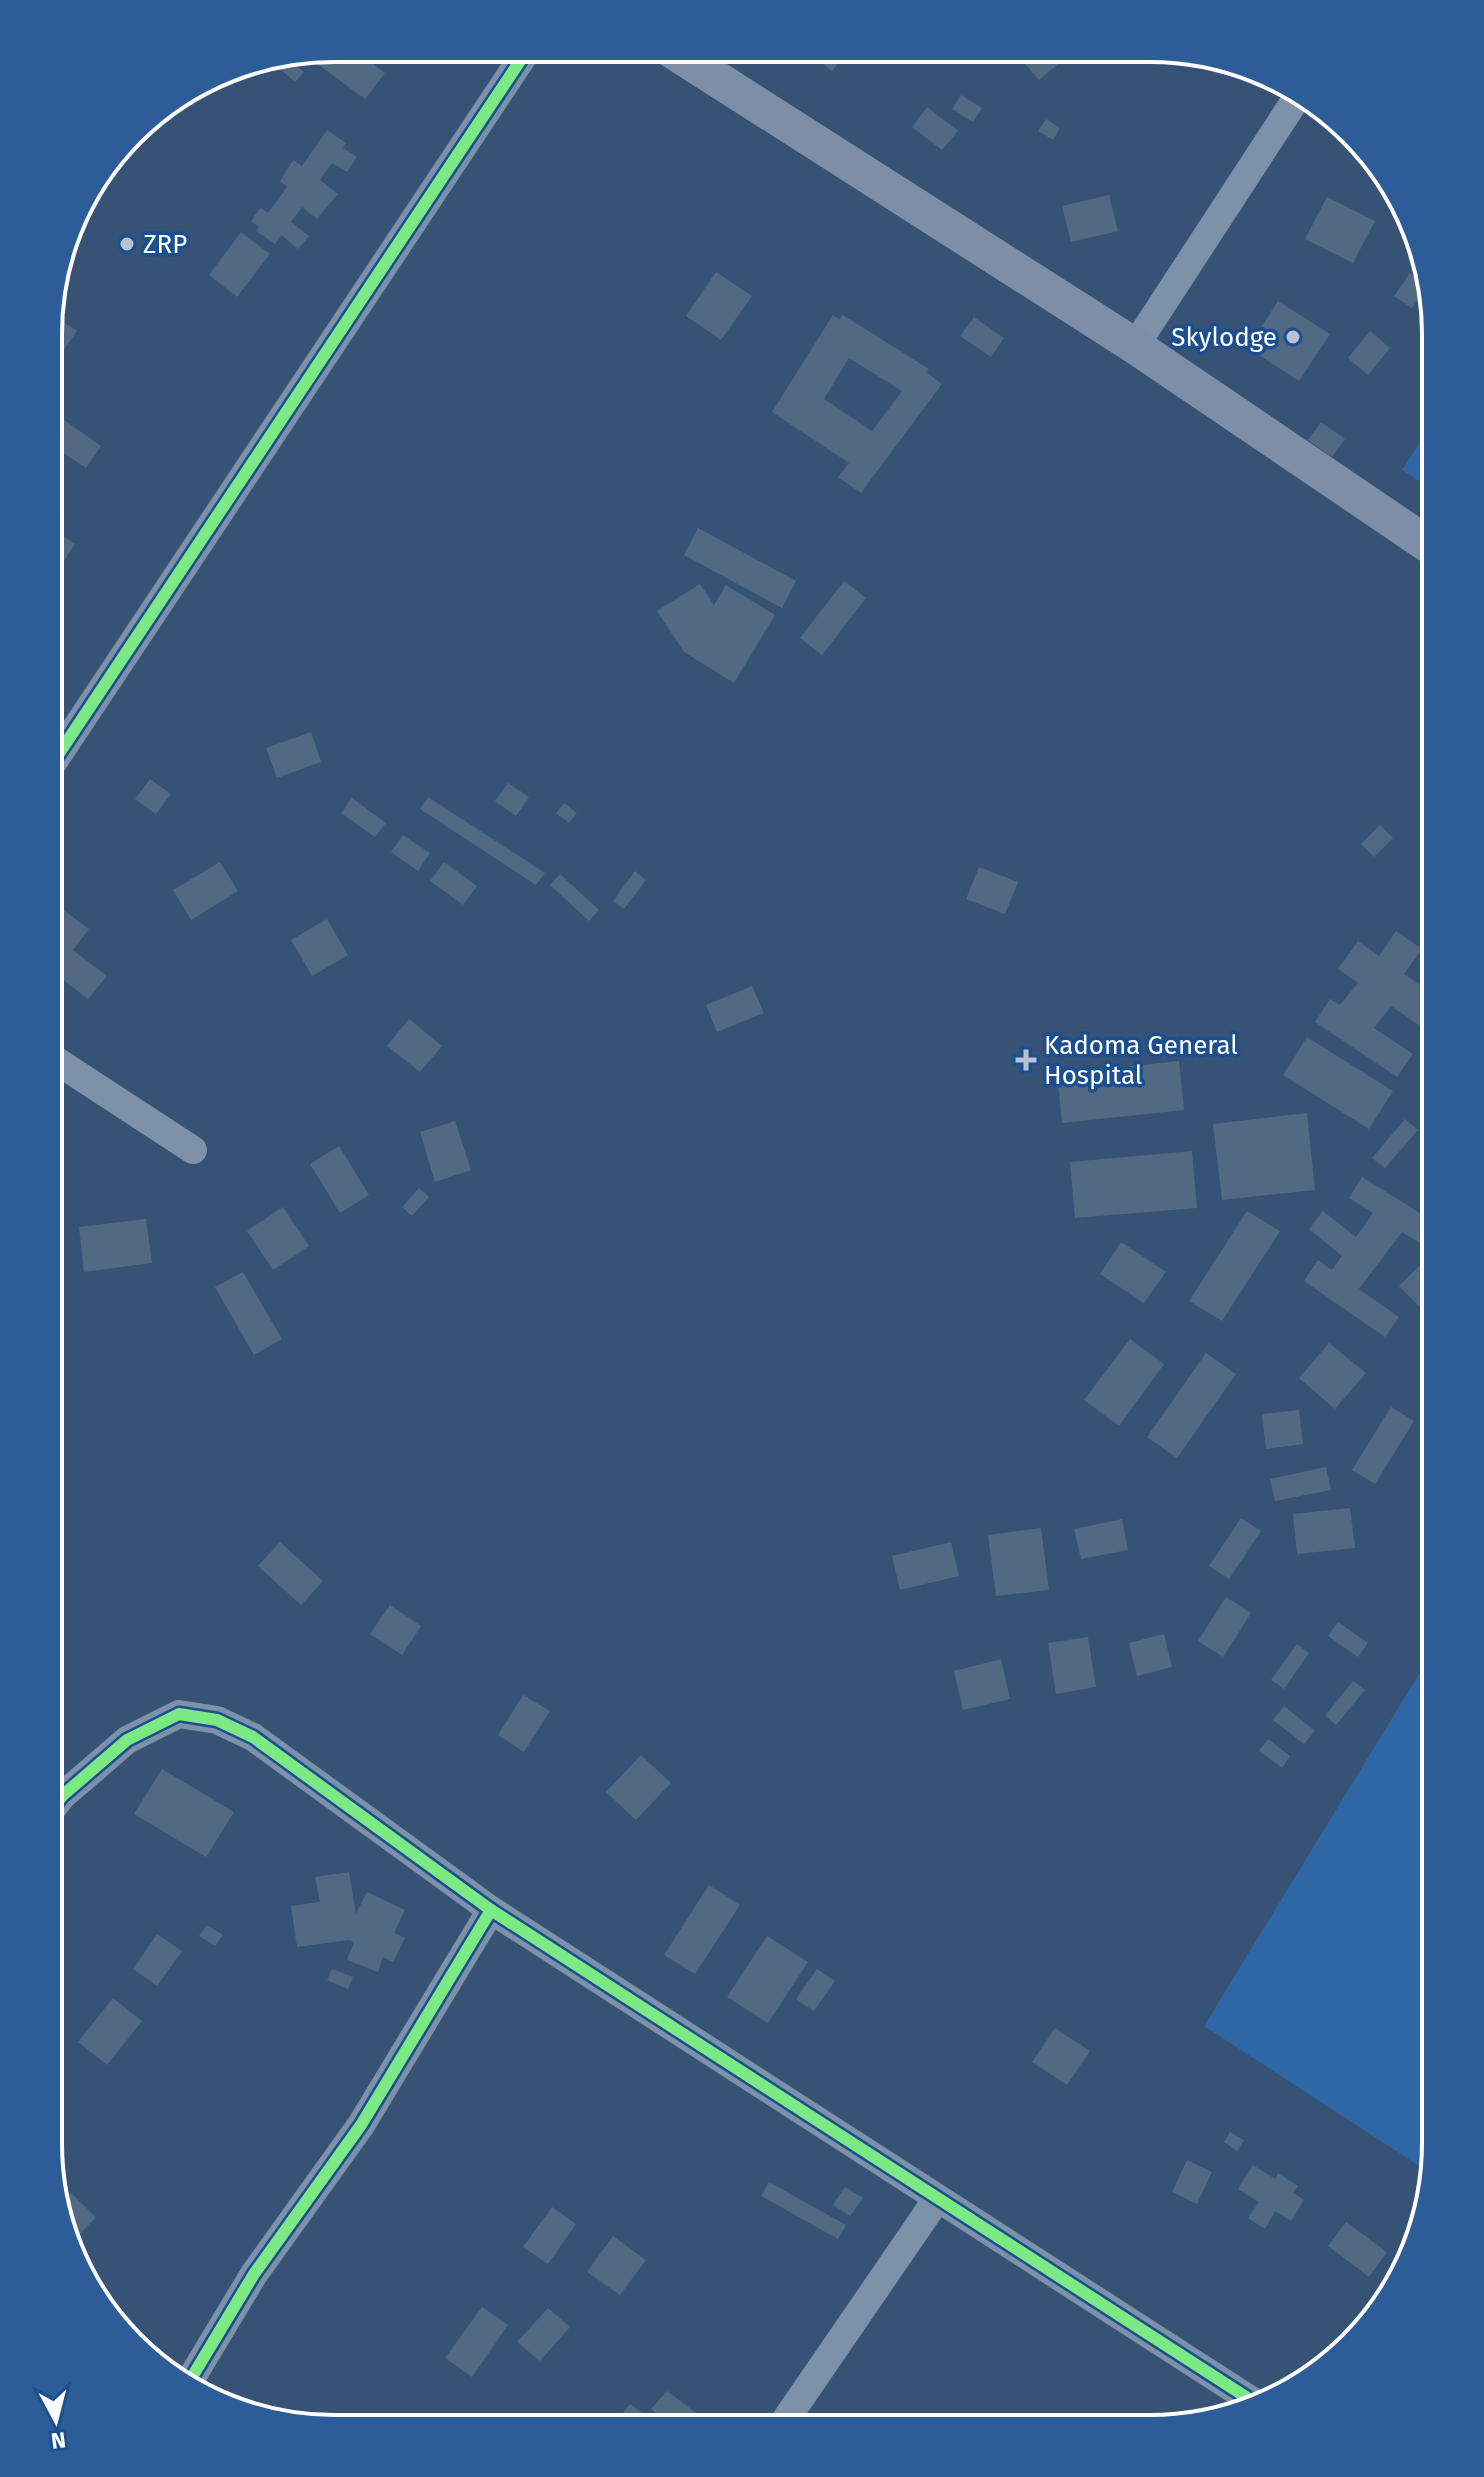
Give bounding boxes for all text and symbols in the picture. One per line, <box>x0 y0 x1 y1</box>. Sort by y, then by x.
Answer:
place label: ZRP <box>143 229 187 260</box>
marker: ZRP <box>118 235 136 253</box>
place label: Skylodge <box>1171 322 1277 353</box>
marker: Skylodge <box>1284 328 1302 346</box>
place label: Kadoma General Hospital <box>1044 1030 1238 1091</box>
marker: Kadoma General Hospital <box>1015 1049 1037 1071</box>
north arrow <box>16 2381 96 2461</box>
text: N <box>49 2426 67 2455</box>

